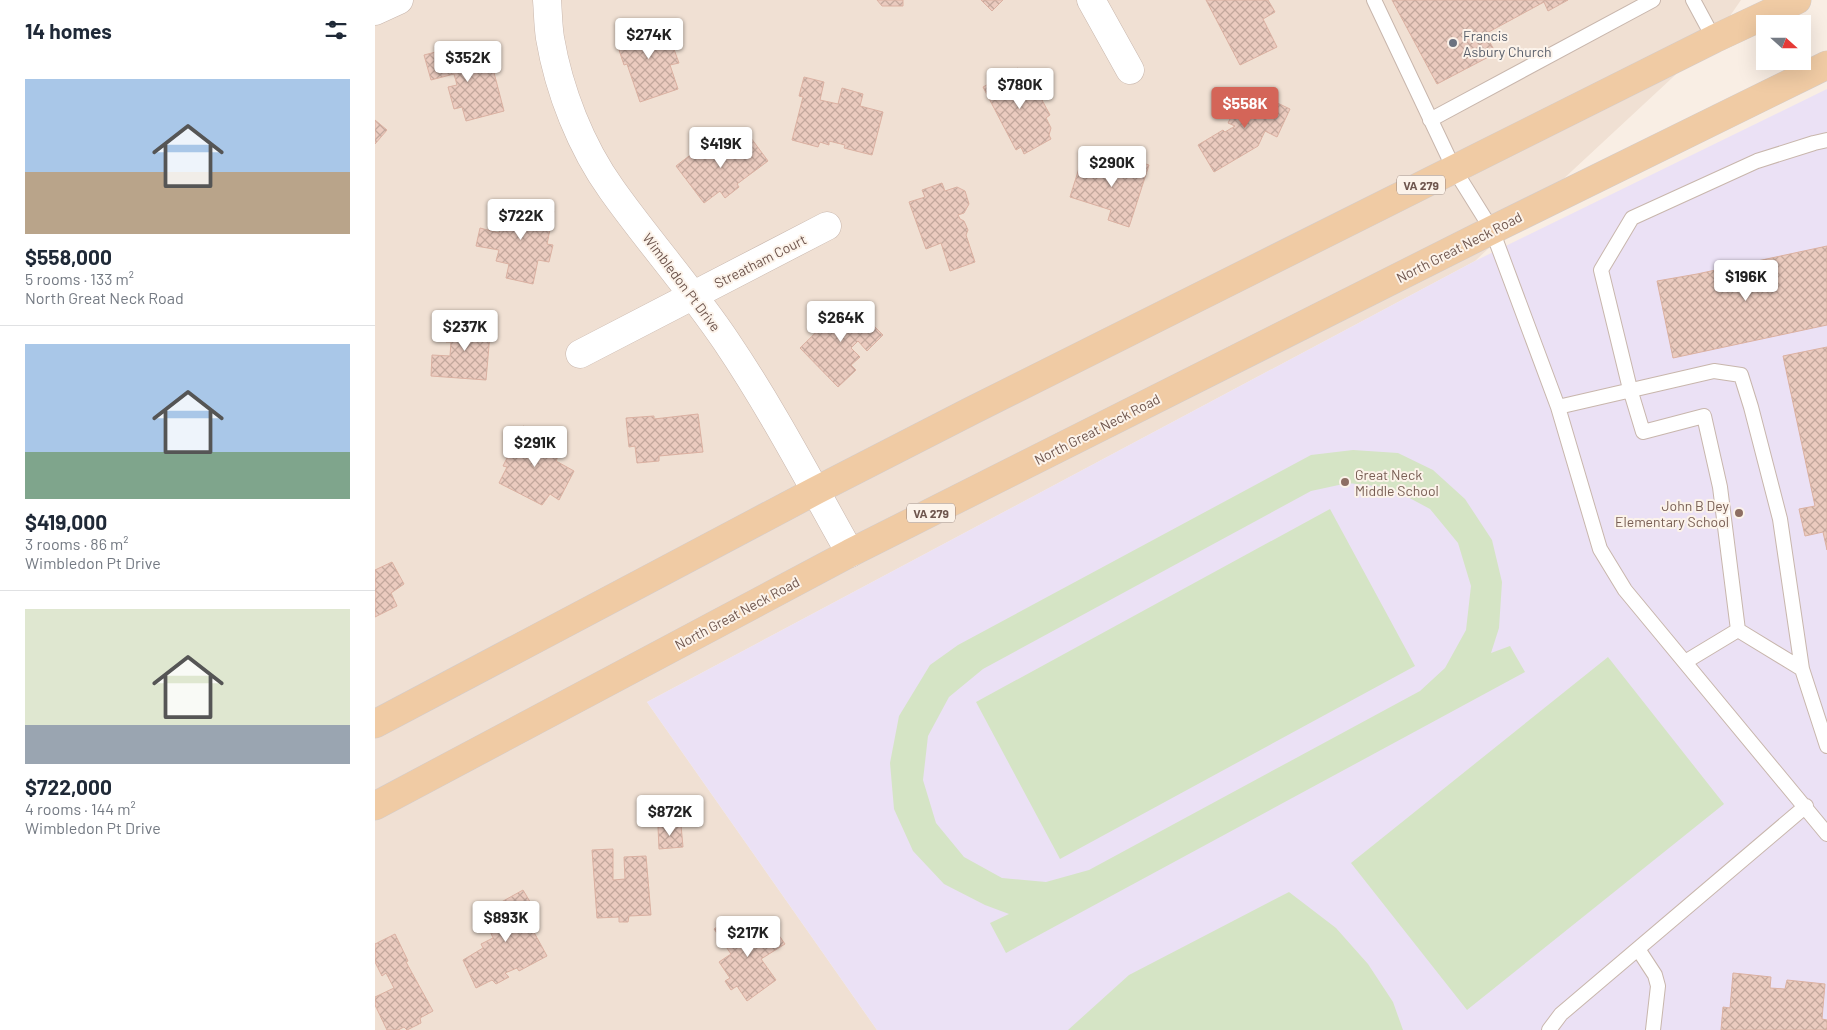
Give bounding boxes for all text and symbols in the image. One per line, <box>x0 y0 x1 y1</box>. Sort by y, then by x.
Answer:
north arrow <box>1756 15 1811 70</box>
map controls <box>1756 15 1811 70</box>
icon: filters <box>322 16 350 44</box>
text: 14 homes <box>25 18 112 43</box>
pin: $274K <box>614 18 684 60</box>
text: $274K <box>626 24 672 43</box>
place label: Francis Asbury Church <box>1463 27 1552 60</box>
marker: Francis Asbury Church <box>1447 37 1459 49</box>
pin: $352K <box>433 41 503 83</box>
text: $352K <box>445 47 491 66</box>
pin: $780K <box>985 68 1055 110</box>
text: $780K <box>998 74 1042 93</box>
pin: $558K <box>1210 86 1280 129</box>
text: $558K <box>1222 93 1268 112</box>
icon: home <box>143 111 233 201</box>
pin: $419K <box>686 126 756 169</box>
text: $419K <box>700 133 742 152</box>
pin: $290K <box>1077 146 1147 188</box>
text: $290K <box>1089 152 1135 171</box>
road number: VA 279 <box>1397 176 1445 194</box>
pin: $722K <box>486 198 556 241</box>
text: $722K <box>498 205 544 224</box>
street label: North Great Neck Road <box>1393 208 1525 286</box>
street label: Wimbledon Pt Drive <box>639 229 725 335</box>
street label: Streatham Court <box>711 231 809 291</box>
text: $558,000 <box>25 244 112 269</box>
pin: $196K <box>1711 260 1781 302</box>
text: $196K <box>1725 266 1767 285</box>
text: 5 rooms · 133 m² <box>25 269 134 288</box>
text: North Great Neck Road <box>25 288 184 307</box>
pin: $264K <box>806 300 876 343</box>
text: $264K <box>818 307 864 326</box>
pin: $237K <box>430 310 500 352</box>
text: $237K <box>443 316 487 335</box>
icon: home <box>143 377 233 467</box>
street label: North Great Neck Road <box>1031 390 1163 468</box>
pin: $291K <box>500 426 570 468</box>
text: $291K <box>514 432 556 451</box>
place label: Great Neck Middle School <box>1355 466 1439 499</box>
marker: Great Neck Middle School <box>1339 476 1351 488</box>
place label: John B Dey Elementary School <box>1615 497 1730 530</box>
road number: VA 279 <box>907 503 955 522</box>
marker: John B Dey Elementary School <box>1733 507 1745 519</box>
text: $419,000 <box>25 509 107 534</box>
text: 3 rooms · 86 m² <box>25 534 129 553</box>
text: Wimbledon Pt Drive <box>25 553 161 572</box>
street label: North Great Neck Road <box>672 573 802 653</box>
icon: home <box>143 642 233 732</box>
text: $722,000 <box>25 774 112 799</box>
pin: $872K <box>635 794 705 837</box>
text: 4 rooms · 144 m² <box>25 799 136 818</box>
text: $872K <box>648 801 692 820</box>
text: Wimbledon Pt Drive <box>25 818 161 837</box>
pin: $893K <box>471 900 541 943</box>
text: $893K <box>484 907 528 926</box>
pin: $217K <box>713 916 783 958</box>
text: $217K <box>727 922 769 941</box>

